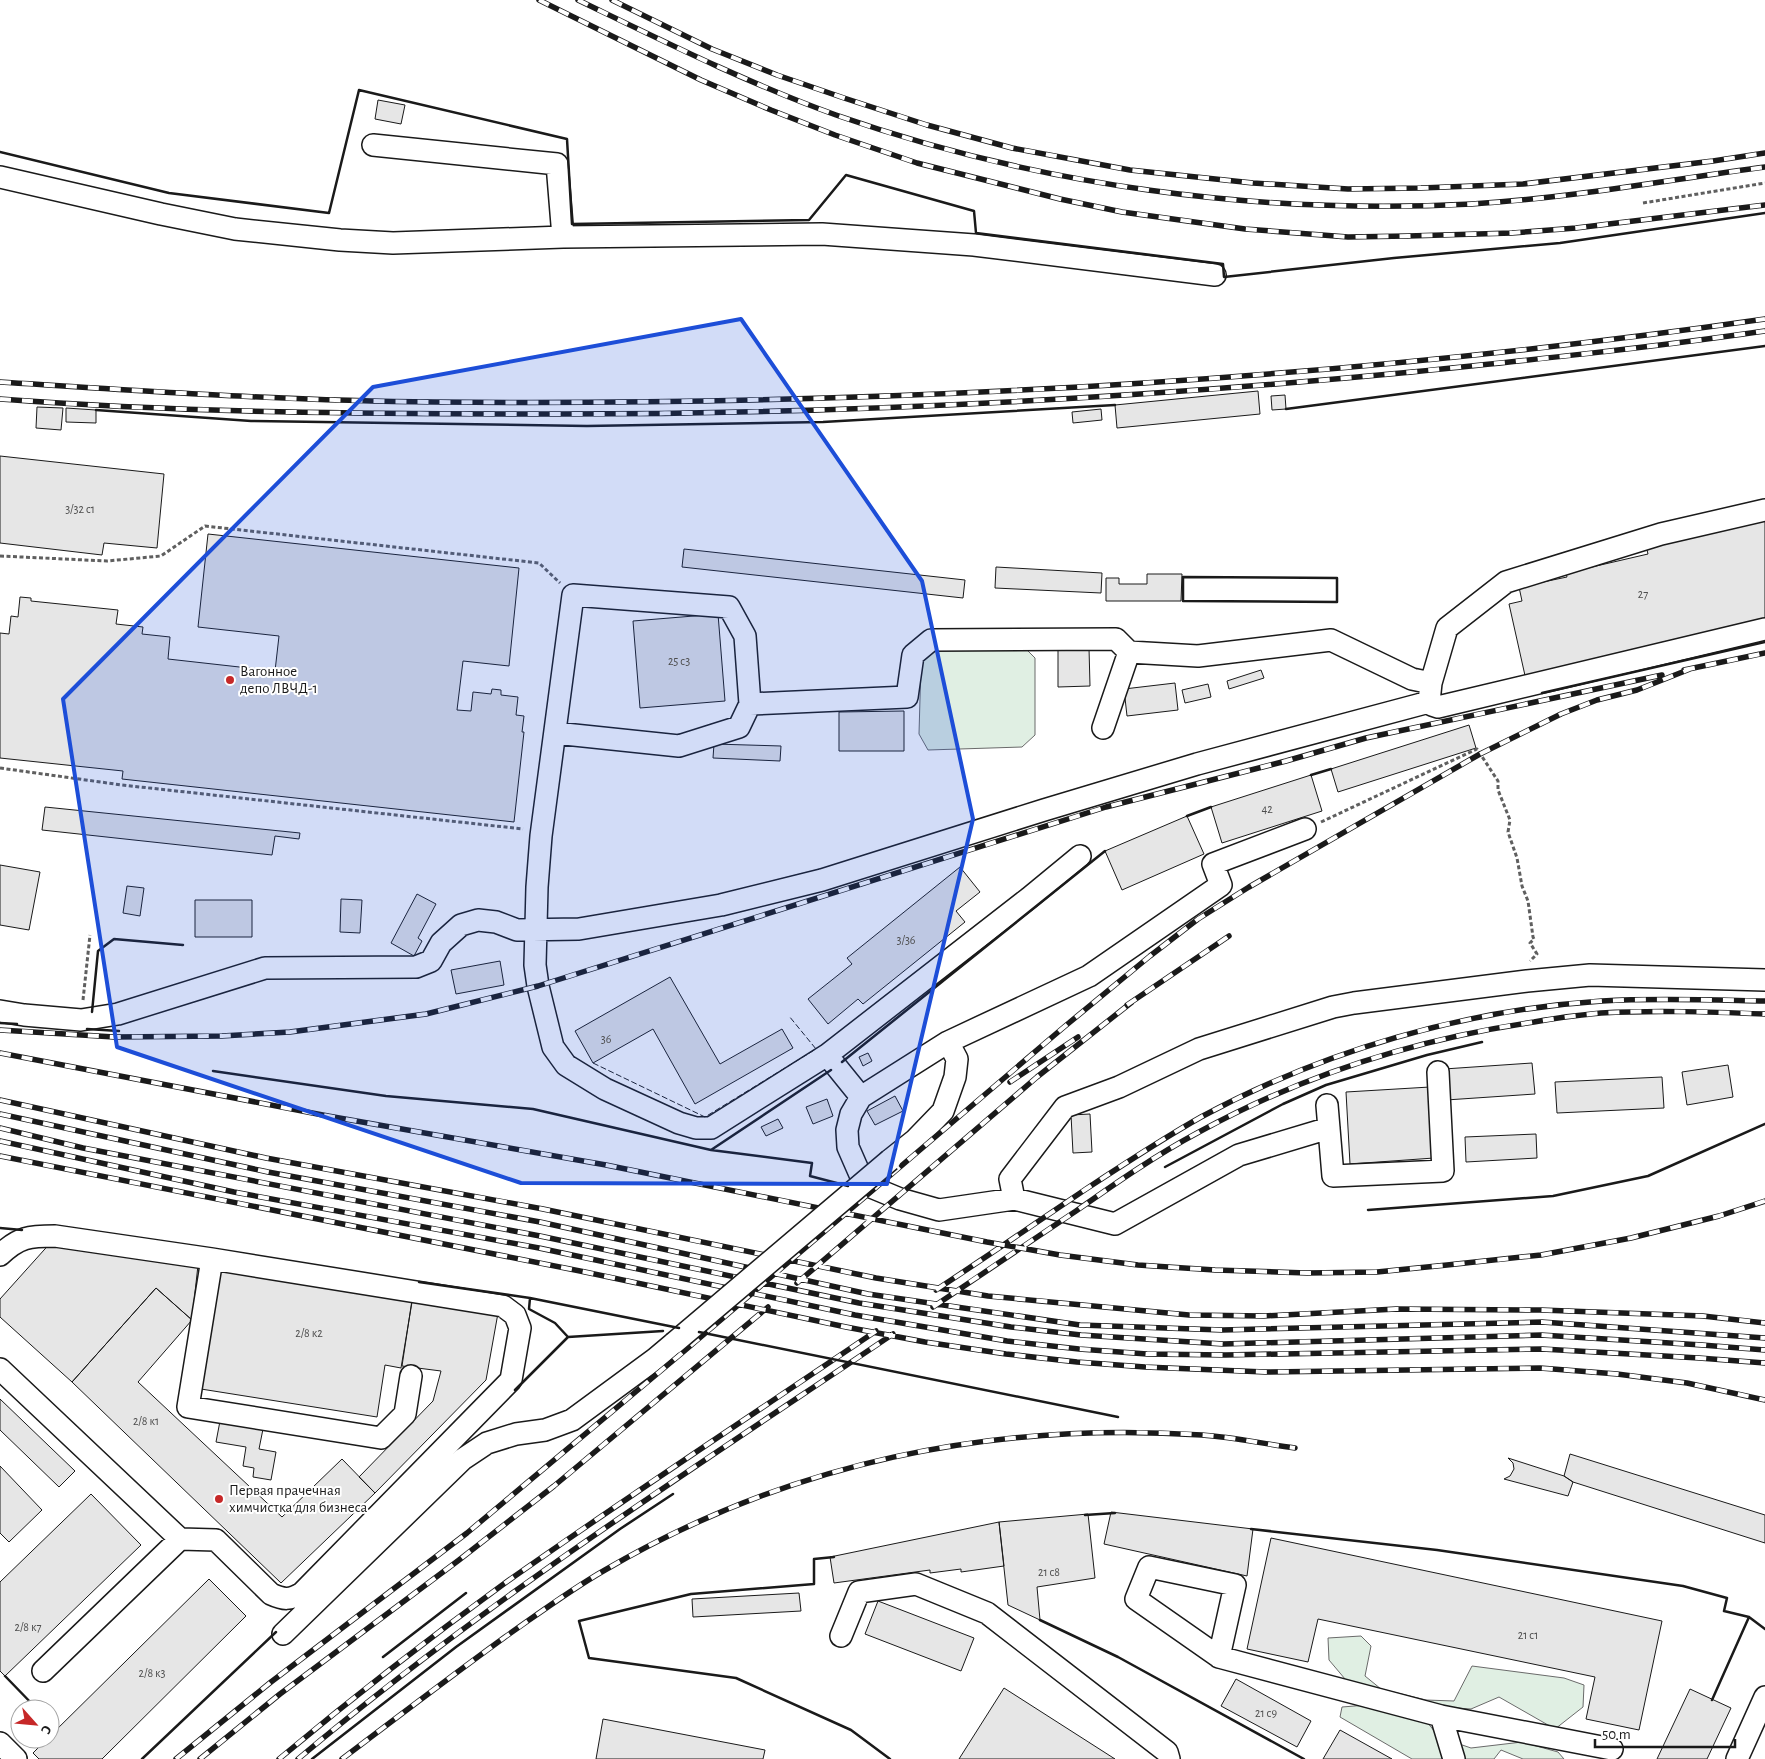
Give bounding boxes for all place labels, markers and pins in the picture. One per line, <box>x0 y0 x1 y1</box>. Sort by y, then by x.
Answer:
place label: Вагонное депо ЛВЧД-1 <box>240 664 318 696</box>
marker: Вагонное депо ЛВЧД-1 <box>224 674 236 686</box>
place label: Первая прачечная химчистка для бизнеса <box>229 1483 368 1515</box>
marker: Первая прачечная химчистка для бизнеса <box>213 1493 225 1505</box>

